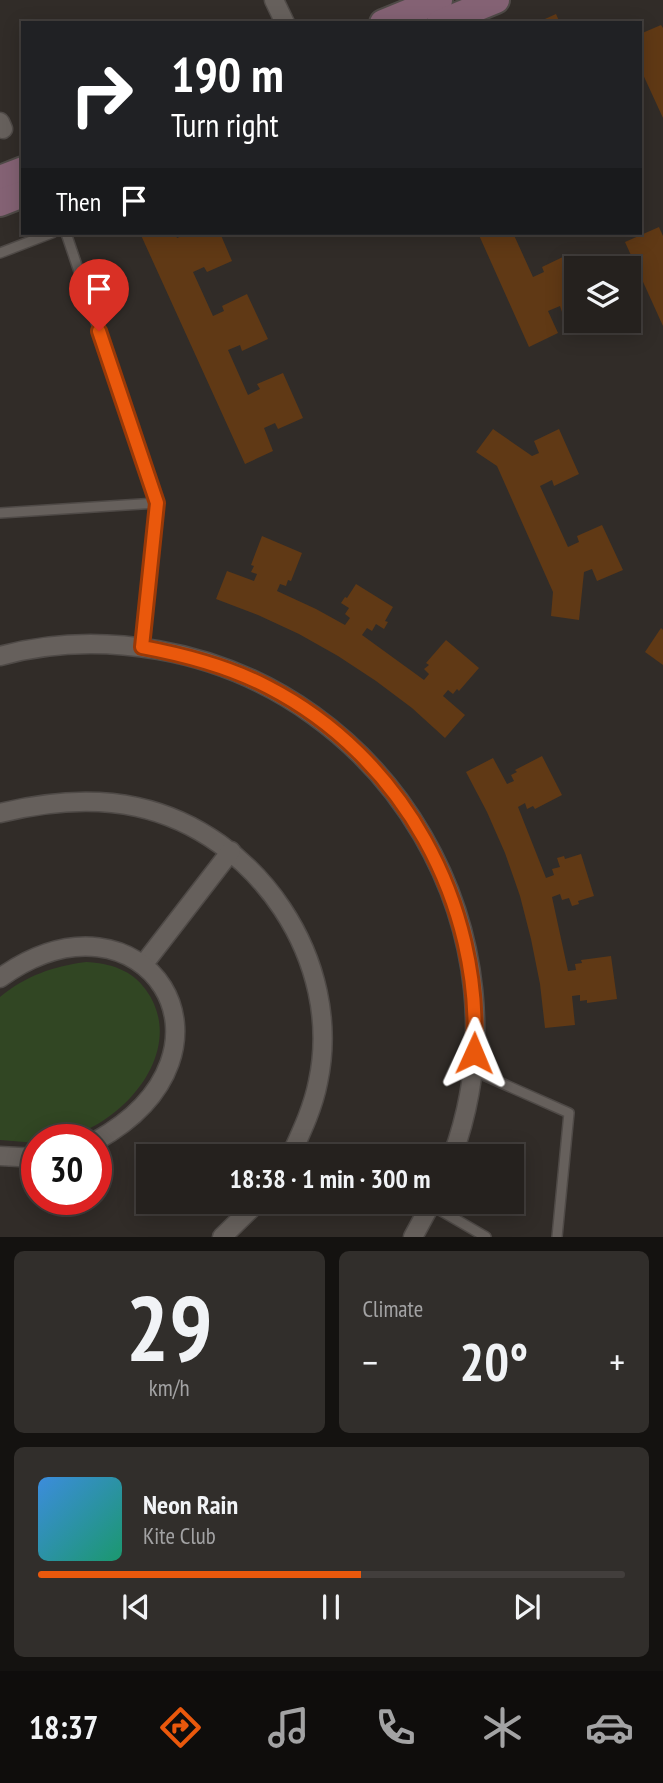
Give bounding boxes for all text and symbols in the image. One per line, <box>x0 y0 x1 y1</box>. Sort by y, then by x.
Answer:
text: 190 m <box>171 42 284 106</box>
icon: right <box>56 49 147 140</box>
text: Turn right <box>171 104 279 146</box>
icon: arrive <box>115 182 153 220</box>
text: Then <box>56 185 101 218</box>
map controls <box>564 256 641 333</box>
button: layers <box>564 256 641 333</box>
pin <box>69 259 129 331</box>
icon: arrive <box>80 270 118 308</box>
position arrow <box>437 1016 511 1090</box>
speed limit sign: 30 <box>21 1124 112 1215</box>
text: 18:38 · 1 min · 300 m <box>230 1162 430 1195</box>
text: 29 <box>126 1268 213 1386</box>
text: Climate <box>363 1294 423 1323</box>
text: 20° <box>459 1328 528 1395</box>
text: − <box>363 1337 378 1386</box>
text: + <box>609 1337 625 1386</box>
text: km/h <box>149 1373 190 1402</box>
text: Neon Rain <box>143 1488 238 1521</box>
text: Kite Club <box>143 1521 216 1550</box>
icon: previous <box>117 1588 155 1626</box>
icon: pause <box>312 1588 350 1626</box>
icon: next <box>508 1588 546 1626</box>
icon: directions <box>156 1703 205 1752</box>
icon: music <box>264 1703 313 1752</box>
icon: phone <box>371 1703 420 1752</box>
icon: climate <box>478 1703 527 1752</box>
icon: car <box>585 1703 634 1752</box>
text: 18:37 <box>29 1706 98 1748</box>

